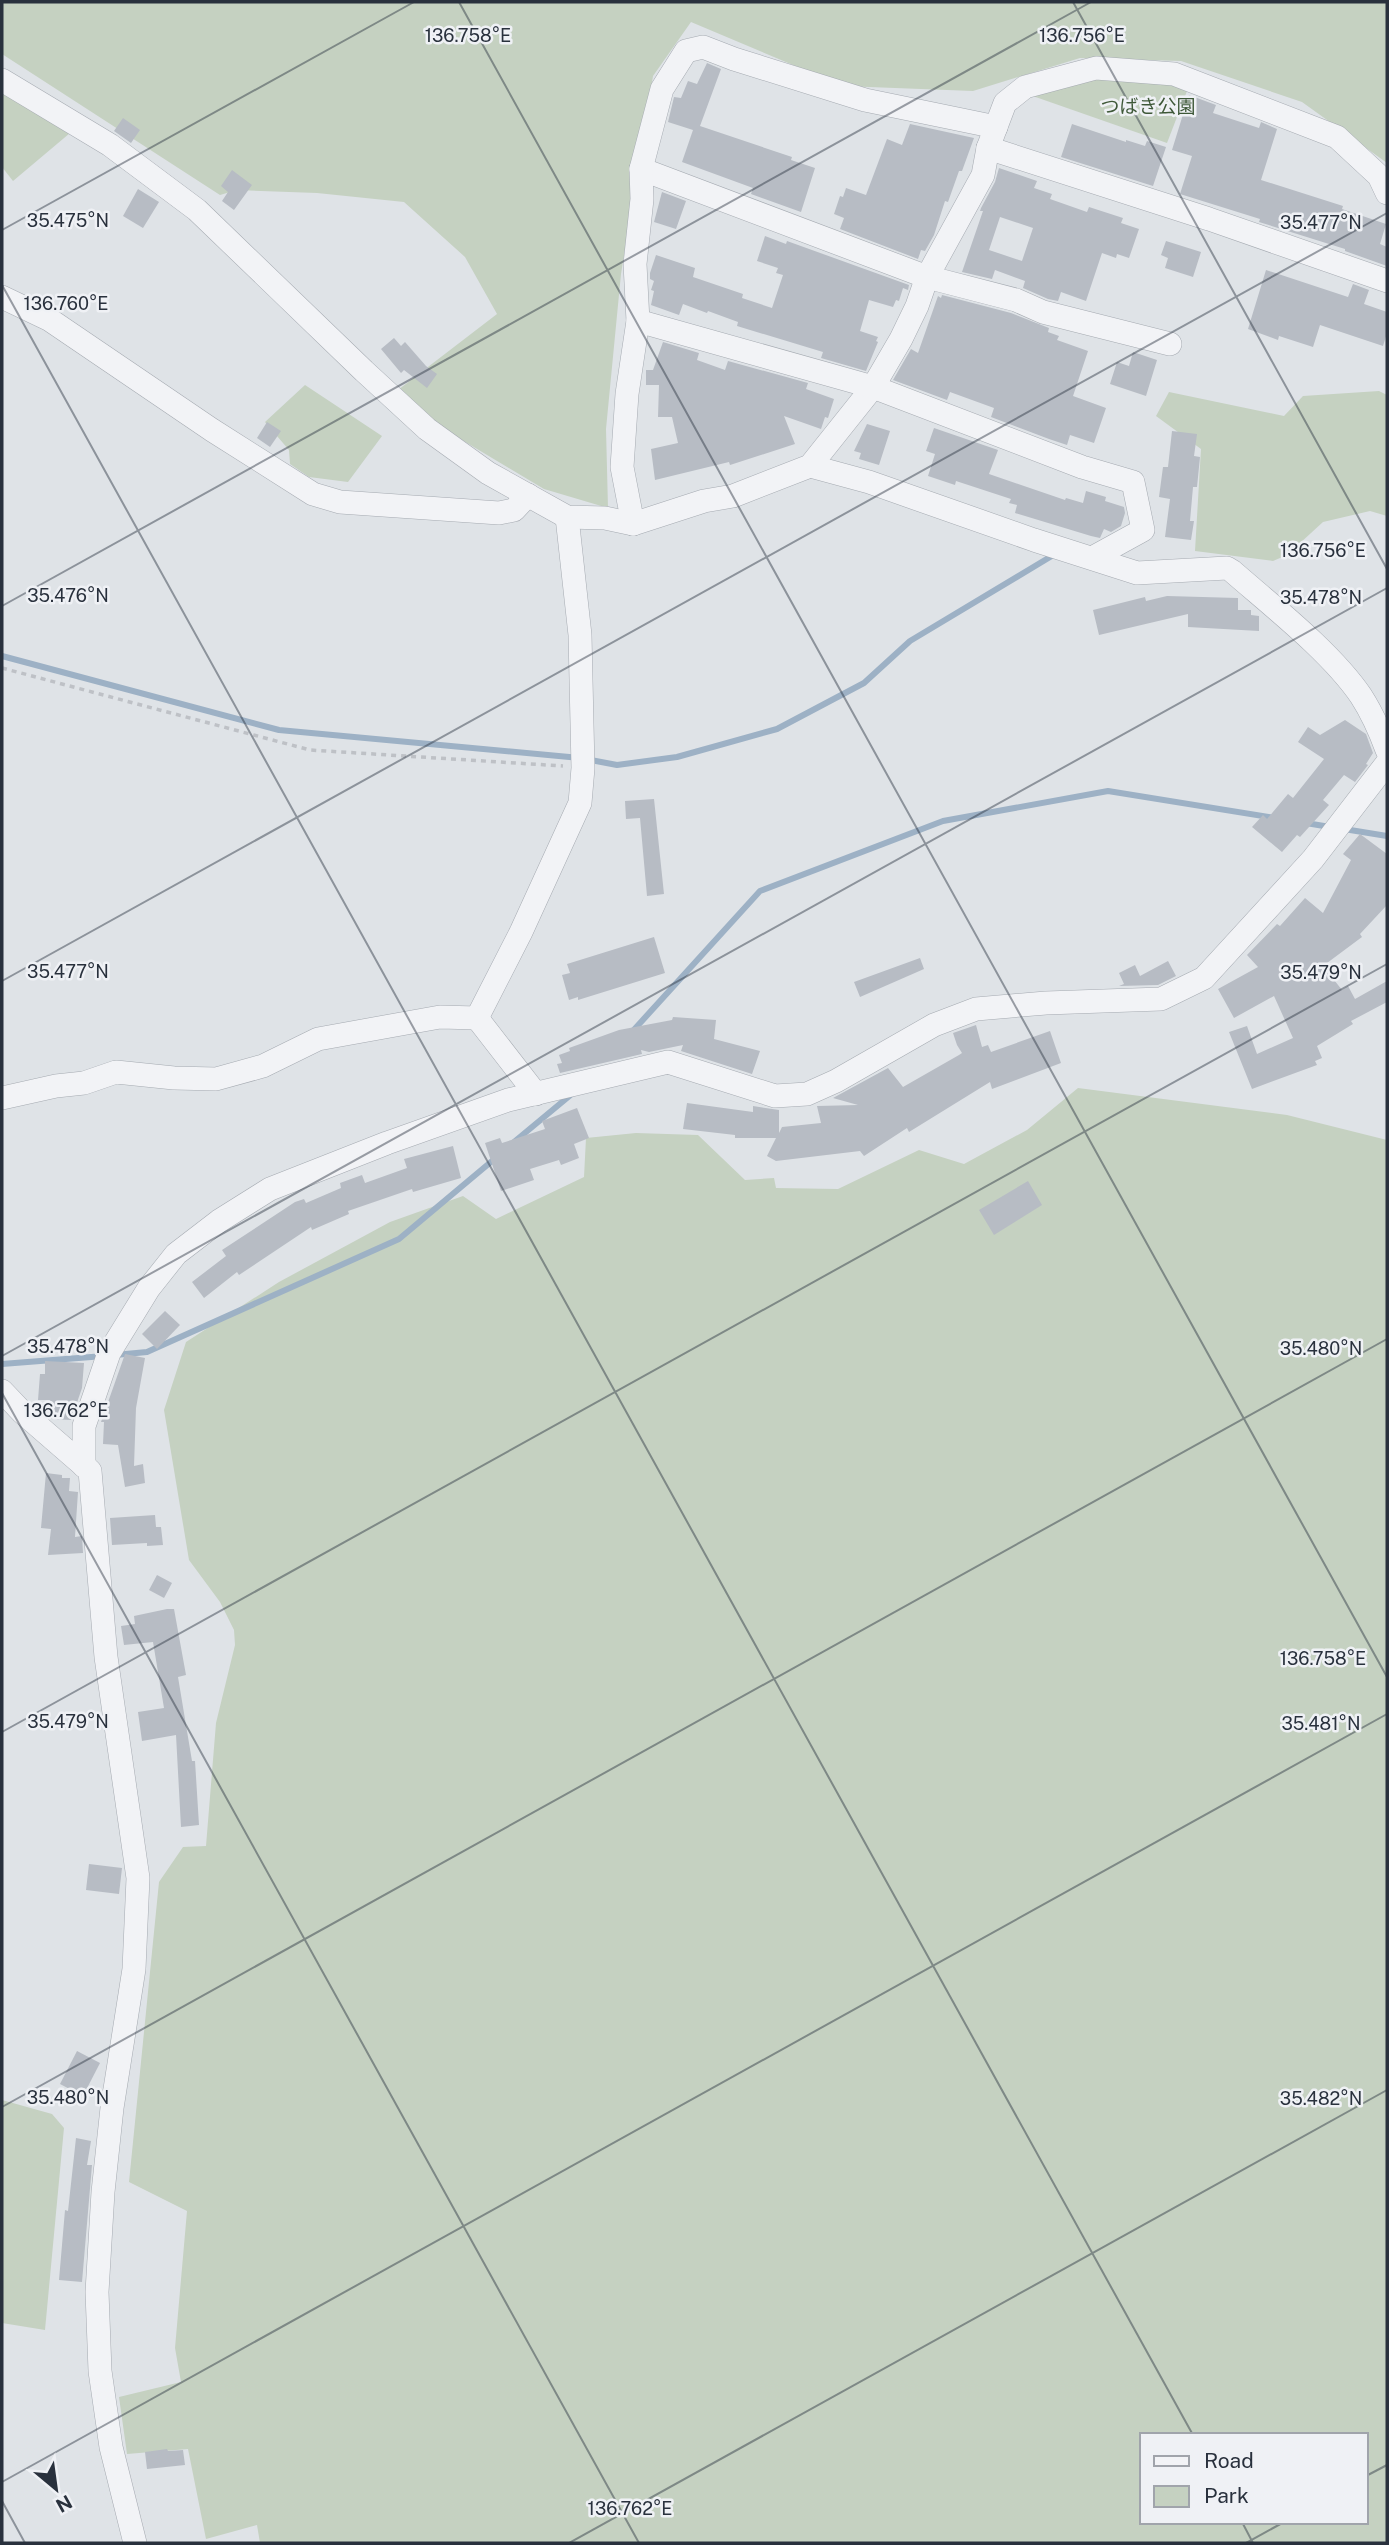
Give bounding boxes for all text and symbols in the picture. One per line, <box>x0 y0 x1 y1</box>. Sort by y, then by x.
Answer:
text: 136.758°E <box>425 25 511 46</box>
text: 136.756°E <box>1039 25 1125 46</box>
park label: つばき公園 <box>1100 95 1196 117</box>
text: 35.475°N <box>27 210 109 231</box>
text: 35.477°N <box>1280 212 1362 233</box>
text: 136.760°E <box>24 293 108 314</box>
text: 136.756°E <box>1280 540 1366 561</box>
text: 35.476°N <box>27 585 109 606</box>
text: 35.478°N <box>1280 587 1362 608</box>
text: 35.477°N <box>27 961 109 982</box>
text: 35.479°N <box>1280 962 1362 983</box>
text: 35.478°N <box>27 1336 109 1357</box>
text: 35.480°N <box>1280 1338 1362 1359</box>
text: 136.762°E <box>24 1400 108 1421</box>
text: 136.758°E <box>1280 1648 1366 1669</box>
text: 35.479°N <box>27 1711 109 1732</box>
text: 35.481°N <box>1281 1713 1361 1734</box>
text: 35.480°N <box>27 2087 109 2108</box>
text: 35.482°N <box>1280 2088 1362 2109</box>
legend <box>1140 2433 1368 2524</box>
text: Road <box>1204 2448 1254 2473</box>
north arrow <box>21 2454 91 2524</box>
text: Park <box>1204 2483 1249 2508</box>
text: N <box>52 2491 76 2517</box>
text: 136.762°E <box>588 2498 672 2519</box>

